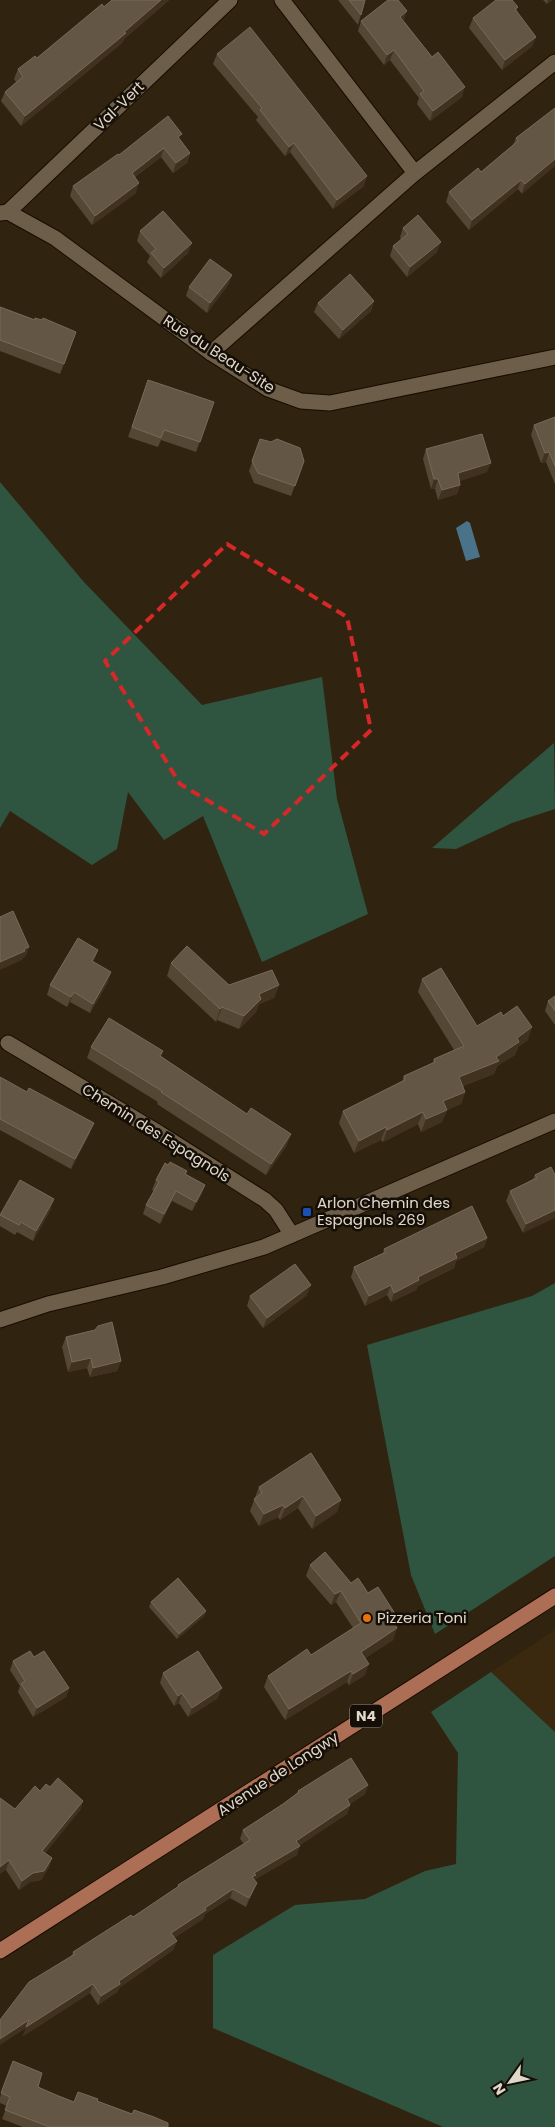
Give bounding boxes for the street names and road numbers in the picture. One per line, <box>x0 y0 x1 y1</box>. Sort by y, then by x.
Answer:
street label: Val-Vert <box>89 76 149 135</box>
street label: Rue du Beau-Site <box>159 310 279 398</box>
street label: Chemin des Espagnols <box>78 1078 235 1187</box>
road number: N4 <box>350 1704 382 1728</box>
street label: Avenue de Longwy <box>213 1726 343 1821</box>

